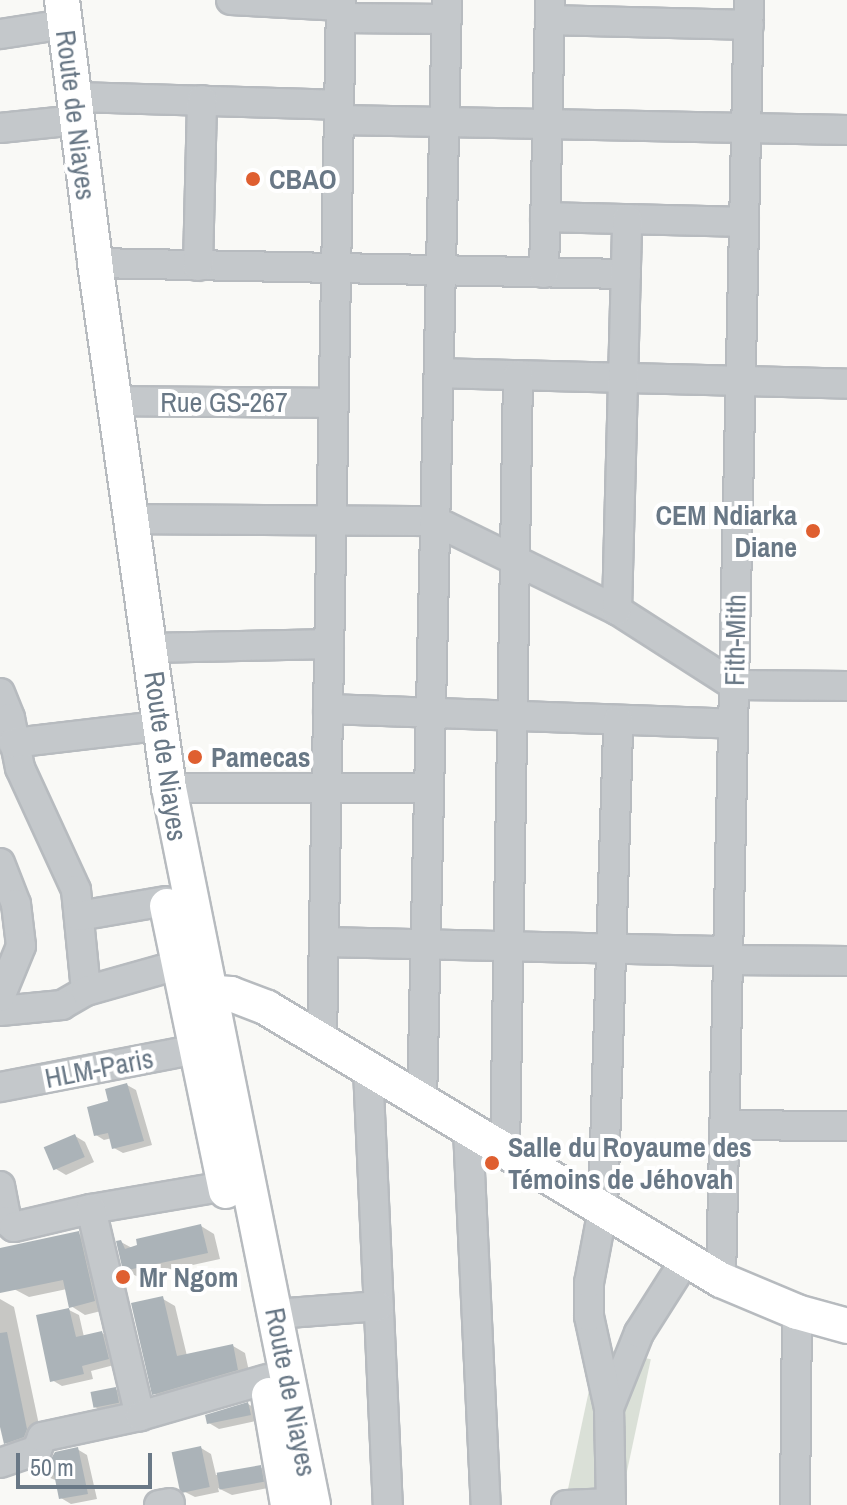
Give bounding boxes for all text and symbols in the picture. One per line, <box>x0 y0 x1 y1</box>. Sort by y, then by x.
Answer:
street label: Route de Niayes <box>49 28 103 202</box>
place label: CBAO <box>269 162 337 196</box>
marker: CBAO <box>244 170 262 188</box>
street label: Rue GS-267 <box>160 385 288 419</box>
place label: CEM Ndiarka Diane <box>655 498 797 564</box>
marker: CEM Ndiarka Diane <box>804 522 822 540</box>
street label: Fith-Mith <box>717 594 753 686</box>
street label: Route de Niayes <box>137 669 195 843</box>
place label: Pamecas <box>211 740 311 774</box>
marker: Pamecas <box>186 748 204 766</box>
street label: HLM-Paris <box>42 1041 156 1095</box>
place label: Salle du Royaume des Témoins de Jéhovah <box>508 1130 752 1196</box>
marker: Salle du Royaume des Témoins de Jéhovah <box>483 1154 501 1172</box>
place label: Mr Ngom <box>139 1260 238 1294</box>
marker: Mr Ngom <box>114 1268 132 1286</box>
street label: Route de Niayes <box>258 1305 324 1479</box>
scale bar <box>20 1437 156 1487</box>
text: 50 m <box>30 1451 74 1483</box>

